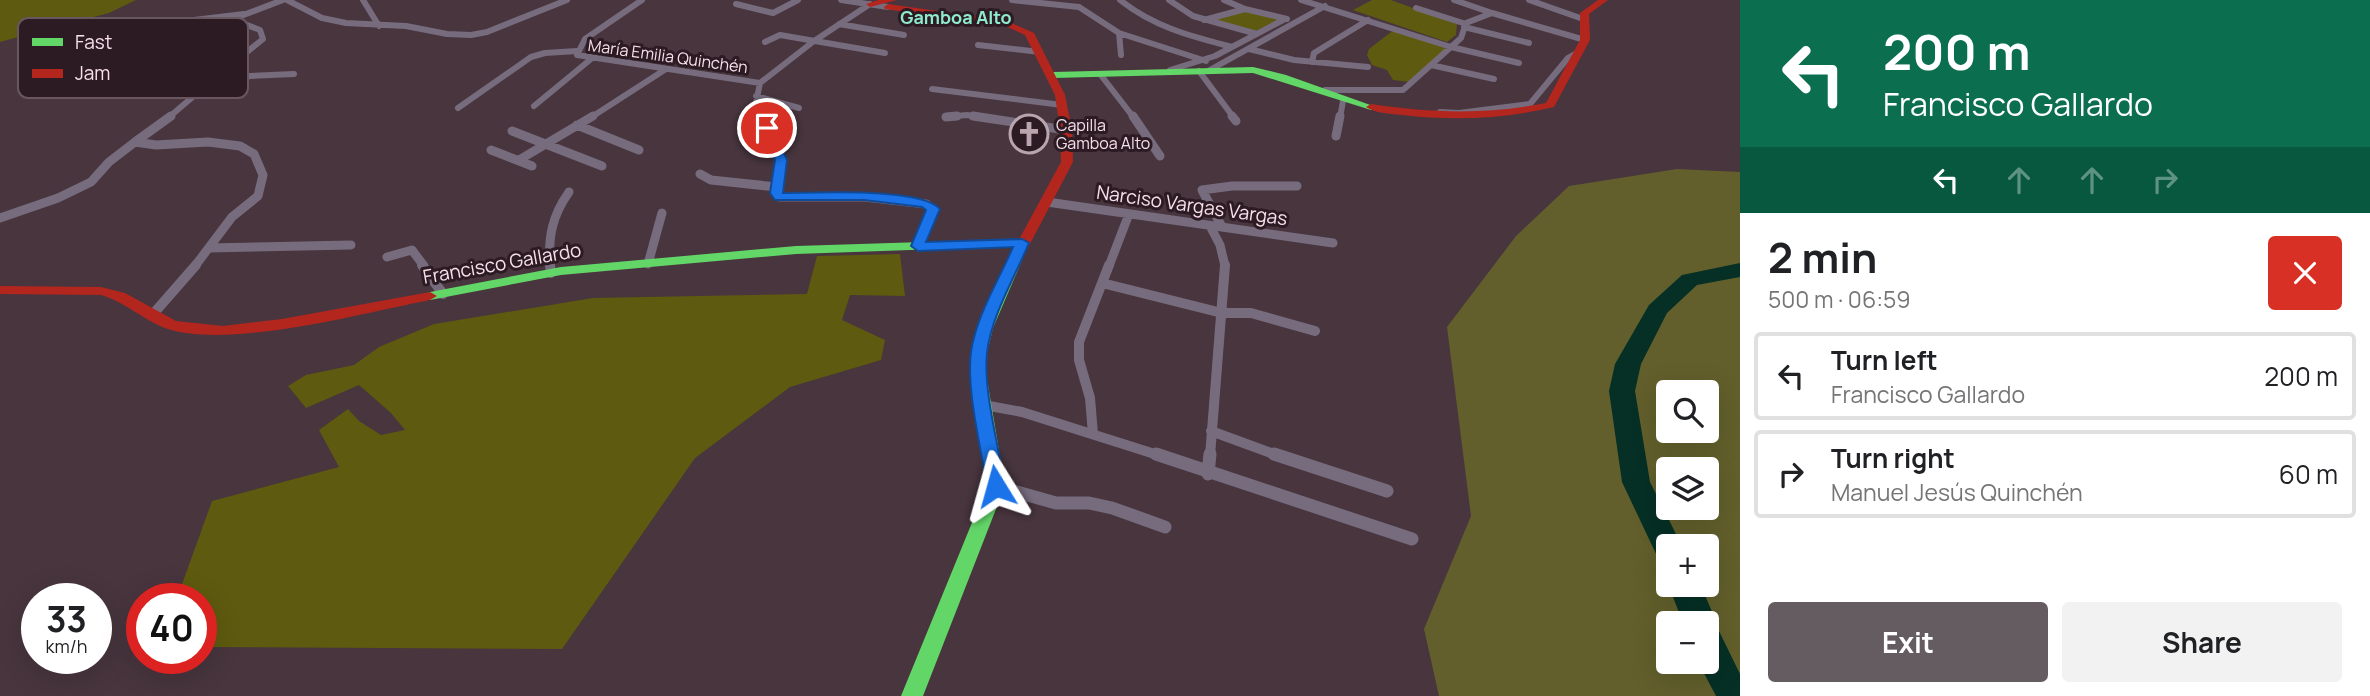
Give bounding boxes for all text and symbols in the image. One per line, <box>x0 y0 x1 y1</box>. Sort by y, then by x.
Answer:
district label: Gamboa Alto <box>900 5 1012 29</box>
legend <box>18 18 248 98</box>
text: 200 m <box>1883 18 2031 85</box>
icon: left <box>1768 28 1859 119</box>
text: Fast <box>75 29 112 55</box>
street label: María Emilia Quinchén <box>587 34 749 78</box>
text: Jam <box>75 60 110 86</box>
text: Francisco Gallardo <box>1883 82 2153 126</box>
pin <box>737 98 797 158</box>
icon: arrive <box>748 109 786 147</box>
church icon: Capilla Gamboa Alto <box>1008 113 1050 155</box>
place label: Capilla Gamboa Alto <box>1056 114 1150 154</box>
icon: left <box>1927 161 1965 199</box>
icon: ahead <box>2000 161 2038 199</box>
icon: ahead <box>2073 161 2111 199</box>
icon: right <box>2146 161 2184 199</box>
street label: Narciso Vargas Vargas <box>1095 179 1289 231</box>
text: 2 min <box>1768 228 1877 286</box>
street label: Francisco Gallardo <box>421 236 583 290</box>
button: close <box>2268 236 2342 310</box>
text: 500 m · 06:59 <box>1768 283 1911 315</box>
text: Turn left <box>1831 342 1938 378</box>
icon: left <box>1772 357 1810 395</box>
text: 200 m <box>2264 358 2338 394</box>
text: Francisco Gallardo <box>1831 378 2025 410</box>
map controls <box>1656 380 1719 674</box>
button: search <box>1656 380 1719 443</box>
text: Turn right <box>1831 440 1955 476</box>
position arrow <box>959 449 1033 523</box>
icon: right <box>1772 455 1810 493</box>
text: 60 m <box>2279 456 2338 492</box>
button: layers <box>1656 457 1719 520</box>
text: Manuel Jesús Quinchén <box>1831 476 2083 508</box>
button: + <box>1656 534 1719 597</box>
speed limit sign: 40 <box>126 583 217 674</box>
text: 33 <box>46 595 87 643</box>
button: Exit <box>1768 602 2048 682</box>
button: Share <box>2062 602 2342 682</box>
button: − <box>1656 611 1719 674</box>
text: km/h <box>46 634 87 658</box>

